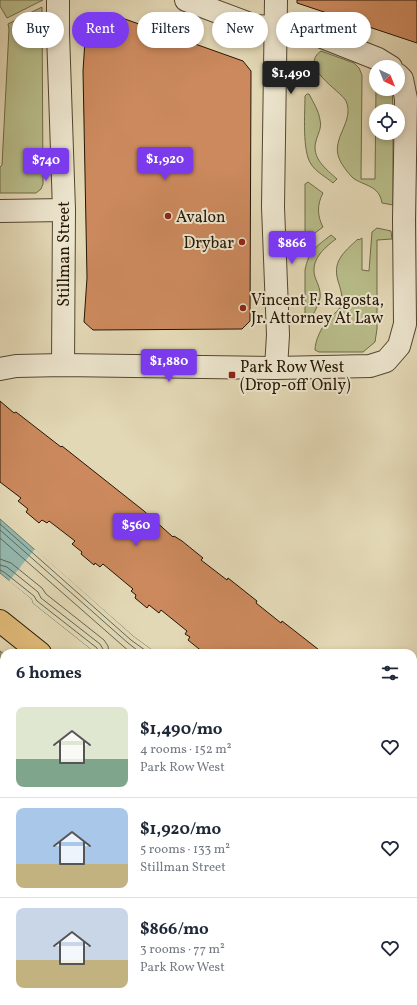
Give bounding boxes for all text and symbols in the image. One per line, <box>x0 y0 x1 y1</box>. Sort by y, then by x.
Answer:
chip: Buy <box>12 12 64 48</box>
chip: Rent <box>72 12 129 48</box>
chip: Filters <box>137 12 204 48</box>
chip: New <box>212 12 268 48</box>
chip: Apartment <box>276 12 371 48</box>
north arrow <box>369 60 405 96</box>
map controls <box>369 60 405 140</box>
pin: $1,490 <box>258 61 324 95</box>
text: $1,490 <box>271 65 311 83</box>
button: locate <box>369 104 405 140</box>
pin: $1,920 <box>132 147 198 181</box>
pin: $740 <box>22 148 70 182</box>
text: $1,920 <box>146 151 184 169</box>
text: $740 <box>32 152 60 170</box>
street label: Stillman Street <box>54 201 76 307</box>
place label: Avalon <box>176 207 226 229</box>
marker: Avalon <box>163 211 173 221</box>
pin: $866 <box>268 231 316 265</box>
place label: Drybar <box>184 233 234 255</box>
text: $866 <box>278 235 306 253</box>
marker: Drybar <box>237 237 247 247</box>
place label: Vincent F. Ragosta, Jr. Attorney At Law <box>251 290 384 330</box>
marker: Vincent F. Ragosta, Jr. Attorney At Law <box>238 303 248 313</box>
pin: $1,880 <box>136 349 202 383</box>
text: $1,880 <box>150 353 188 371</box>
place label: Park Row West (Drop-off Only) <box>240 357 351 397</box>
marker: Park Row West (Drop-off Only) <box>227 370 237 380</box>
pin: $560 <box>112 513 160 547</box>
text: $560 <box>122 517 150 535</box>
text: 6 homes <box>16 662 82 685</box>
icon: filters <box>379 662 401 684</box>
text: $1,490/mo <box>140 718 223 741</box>
icon: home <box>48 723 96 771</box>
icon: heart <box>379 736 401 758</box>
text: 4 rooms · 152 m² <box>140 741 232 759</box>
text: Park Row West <box>140 759 225 777</box>
text: $1,920/mo <box>140 818 221 841</box>
icon: home <box>48 824 96 872</box>
icon: heart <box>379 837 401 859</box>
text: 5 rooms · 133 m² <box>140 841 230 859</box>
text: Stillman Street <box>140 859 226 877</box>
text: $866/mo <box>140 918 209 941</box>
icon: home <box>48 924 96 972</box>
icon: heart <box>379 937 401 959</box>
text: 3 rooms · 77 m² <box>140 941 225 959</box>
text: Park Row West <box>140 959 225 977</box>

